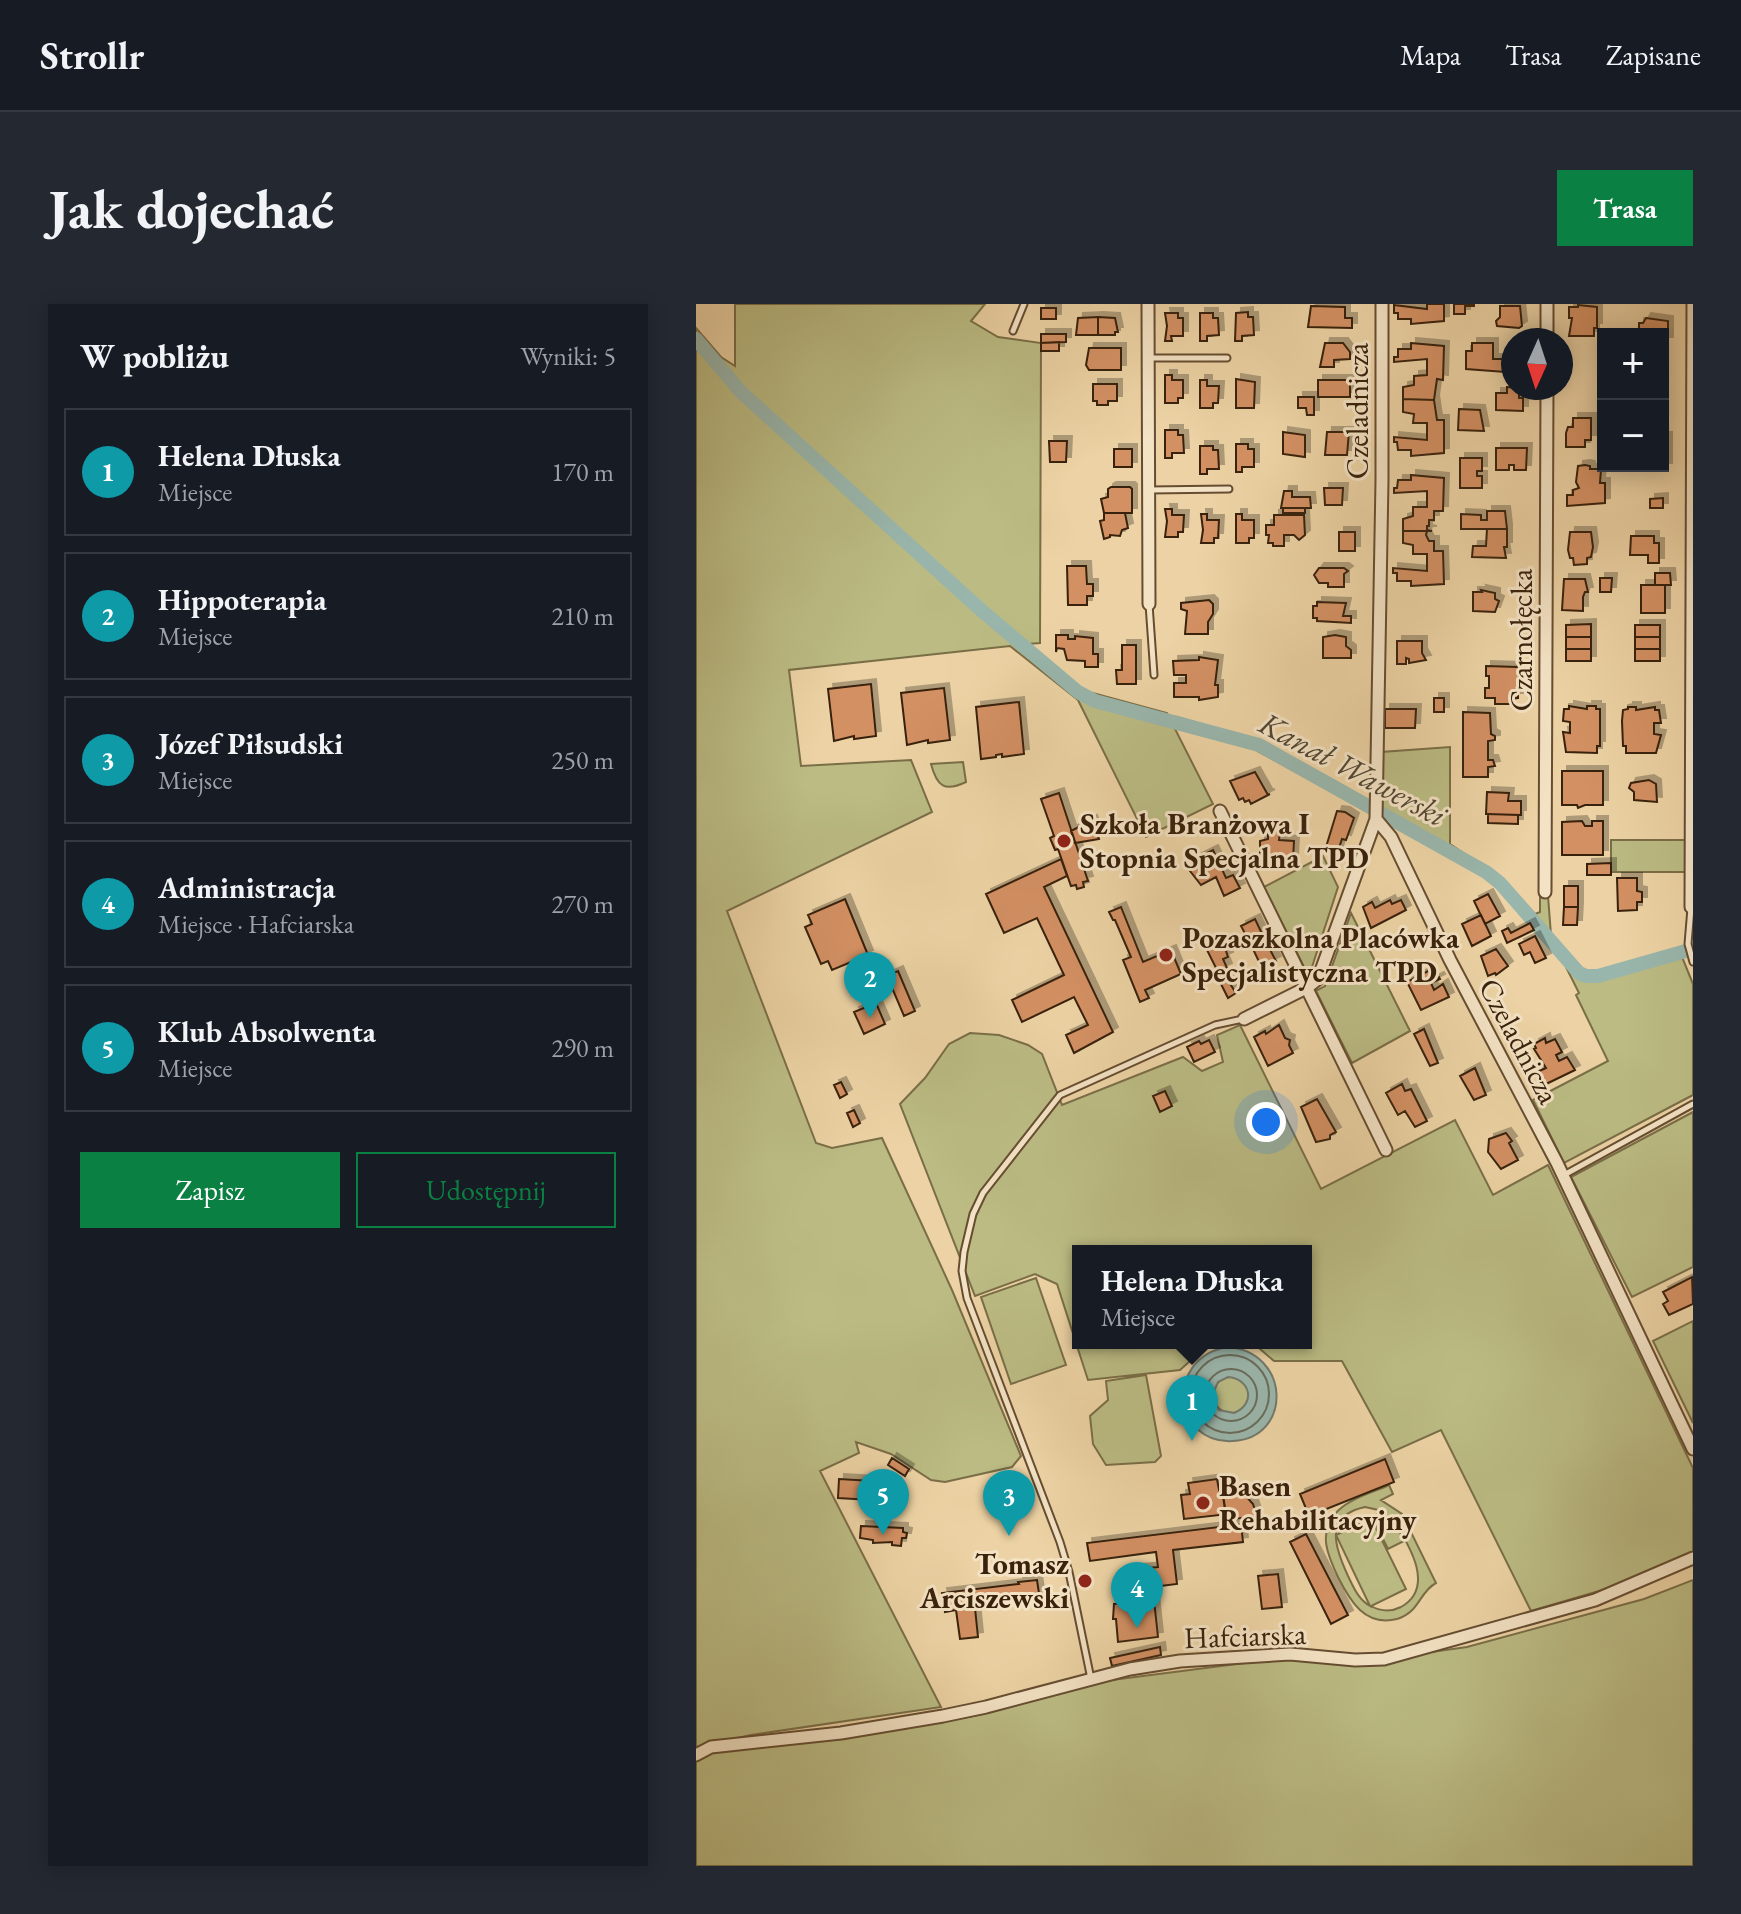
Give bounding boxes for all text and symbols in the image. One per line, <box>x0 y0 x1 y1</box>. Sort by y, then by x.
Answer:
text: Strollr <box>40 31 144 80</box>
text: Mapa <box>1400 37 1461 73</box>
text: Trasa <box>1505 37 1562 73</box>
text: Zapisane <box>1606 37 1701 73</box>
button: Trasa <box>1557 170 1693 246</box>
text: Jak dojechać <box>48 172 334 245</box>
north arrow <box>1501 328 1573 400</box>
map controls <box>1597 328 1669 472</box>
button: + <box>1597 328 1669 400</box>
text: W pobliżu <box>80 334 229 378</box>
text: Wyniki: 5 <box>521 339 616 373</box>
street label: Czeladnicza <box>1338 343 1377 479</box>
button: − <box>1597 400 1669 472</box>
text: Helena Dłuska <box>158 436 341 475</box>
text: 1 <box>101 455 115 489</box>
text: 170 m <box>551 455 614 489</box>
text: Miejsce <box>158 475 232 509</box>
street label: Czarnołęcka <box>1502 569 1541 711</box>
text: Hippoterapia <box>158 580 327 619</box>
text: 2 <box>101 599 115 633</box>
text: 210 m <box>551 599 614 633</box>
text: Miejsce <box>158 619 232 653</box>
water label: Kanał Wawerski <box>1251 702 1455 837</box>
text: Józef Piłsudski <box>158 724 343 763</box>
text: 3 <box>101 743 115 777</box>
text: 250 m <box>551 743 614 777</box>
text: Miejsce <box>158 763 232 797</box>
place label: Szkoła Branżowa I Stopnia Specjalna TPD <box>1080 804 1369 877</box>
marker: Szkoła Branżowa I Stopnia Specjalna TPD <box>1055 832 1073 850</box>
text: Administracja <box>158 868 336 907</box>
text: 4 <box>101 887 115 921</box>
text: 270 m <box>551 887 614 921</box>
text: Miejsce · Hafciarska <box>158 907 354 941</box>
place label: Pozaszkolna Placówka Specjalistyczna TPD <box>1182 918 1460 991</box>
marker: Pozaszkolna Placówka Specjalistyczna TPD <box>1157 946 1175 964</box>
pin: 2 <box>844 952 896 1018</box>
street label: Czeladnicza <box>1470 971 1569 1110</box>
text: Klub Absolwenta <box>158 1012 376 1051</box>
text: 5 <box>101 1031 115 1065</box>
text: 290 m <box>551 1031 614 1065</box>
text: Miejsce <box>158 1051 232 1085</box>
your location <box>1246 1102 1286 1142</box>
button: Zapisz <box>80 1152 340 1228</box>
button: Udostępnij <box>356 1152 616 1228</box>
popup <box>1072 1245 1312 1349</box>
text: Helena Dłuska <box>1101 1261 1283 1300</box>
text: Miejsce <box>1101 1300 1175 1334</box>
pin: 1 <box>1166 1375 1218 1441</box>
place label: Basen Rehabilitacyjny <box>1219 1466 1417 1539</box>
pin: 5 <box>857 1469 909 1535</box>
pin: 3 <box>983 1470 1035 1536</box>
marker: Basen Rehabilitacyjny <box>1194 1494 1212 1512</box>
place label: Tomasz Arciszewski <box>919 1544 1069 1617</box>
pin: 4 <box>1111 1562 1163 1628</box>
marker: Tomasz Arciszewski <box>1076 1572 1094 1590</box>
street label: Hafciarska <box>1183 1614 1307 1657</box>

